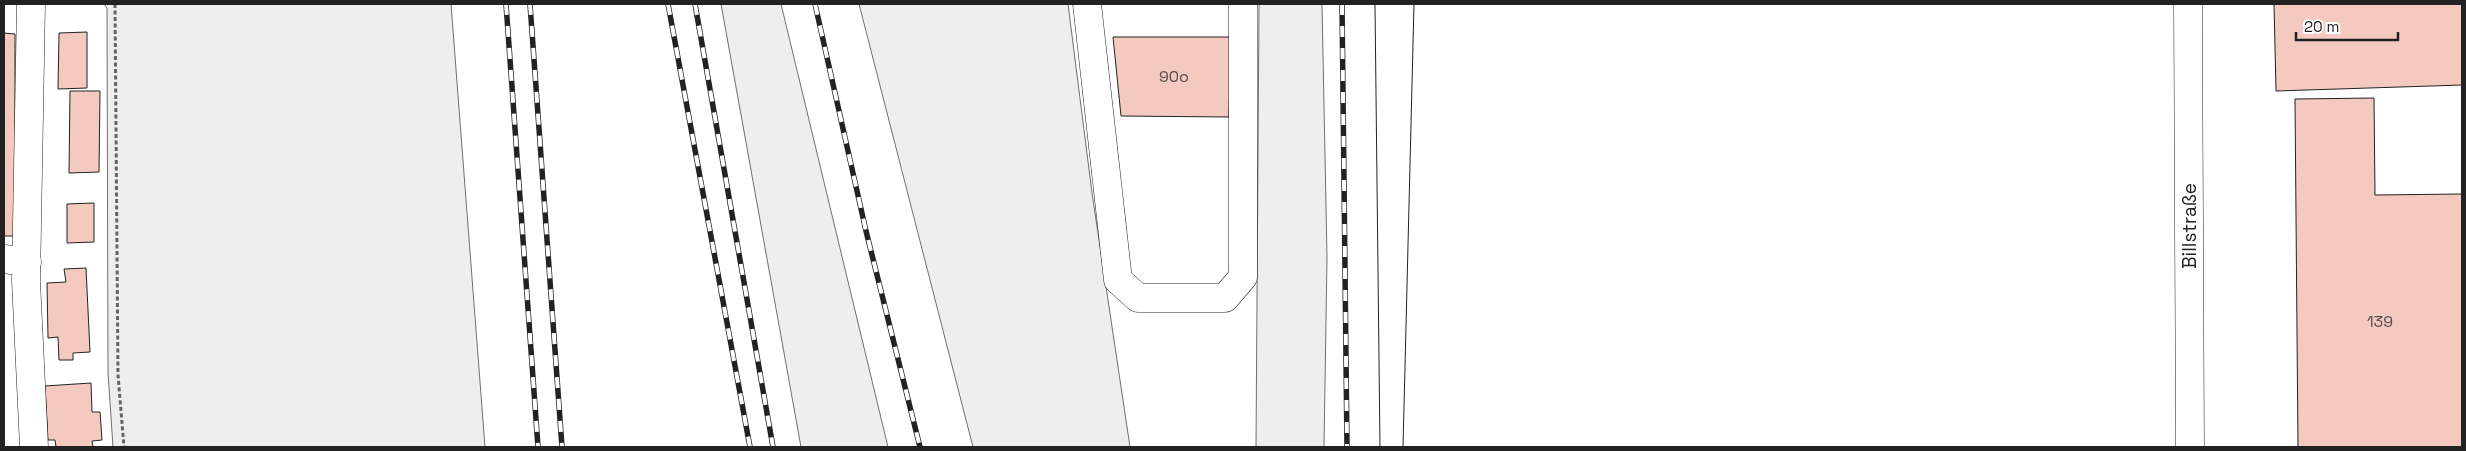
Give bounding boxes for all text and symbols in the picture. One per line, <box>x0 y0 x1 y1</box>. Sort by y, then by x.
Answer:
scale bar <box>2296 10 2398 42</box>
text: 20 m <box>2304 17 2339 36</box>
house number: 90o <box>1159 66 1189 87</box>
street label: Billstraße <box>2177 183 2202 269</box>
house number: 139 <box>2367 311 2393 332</box>

